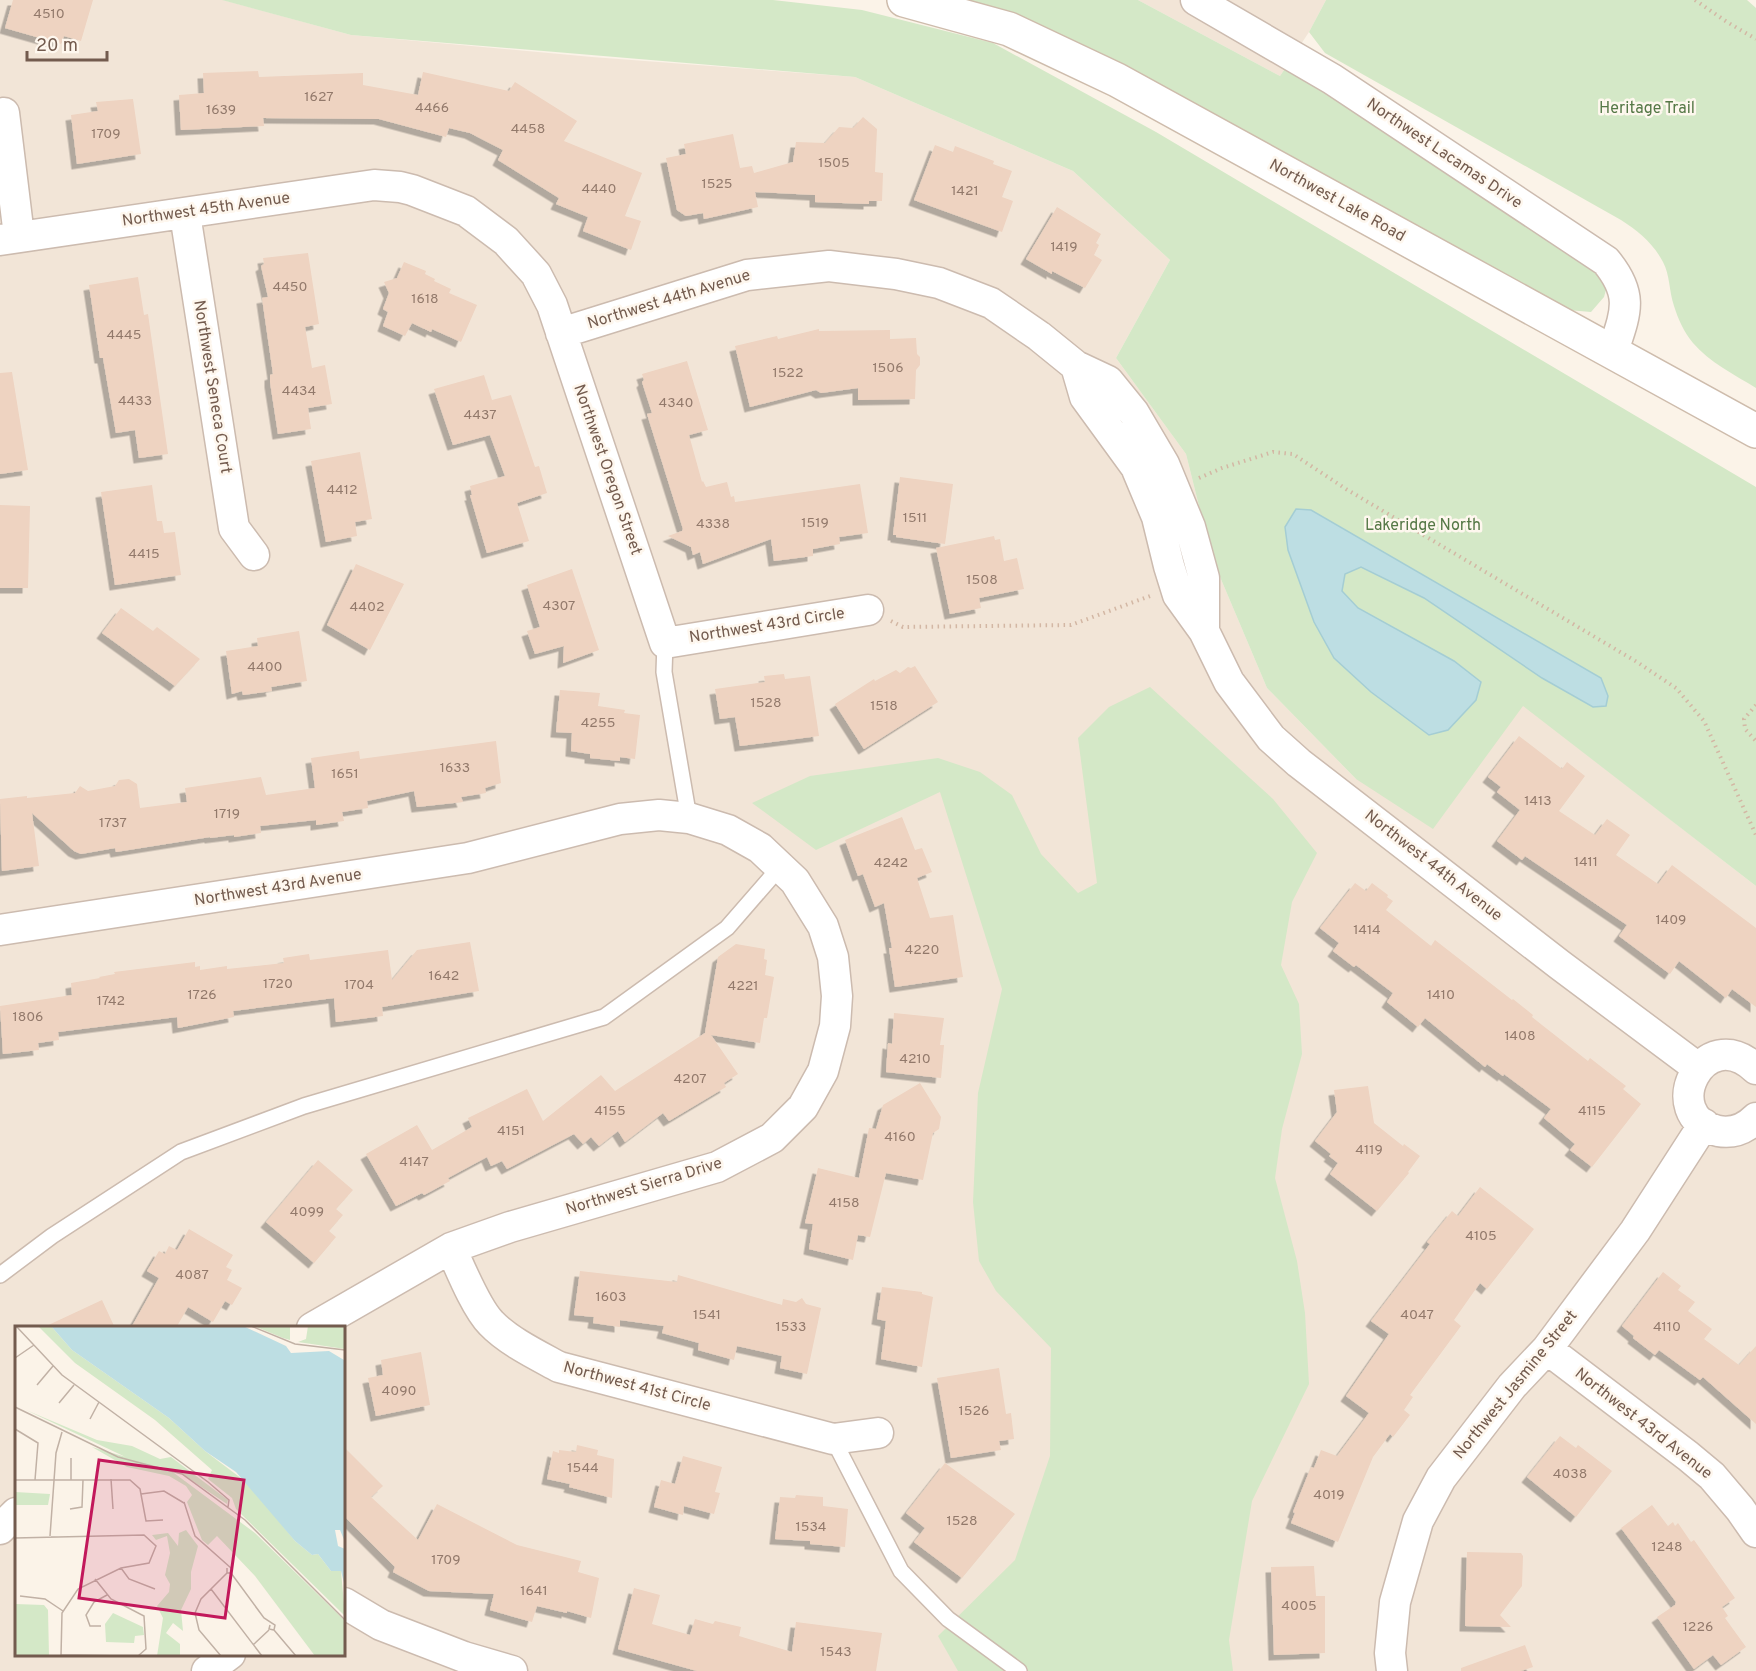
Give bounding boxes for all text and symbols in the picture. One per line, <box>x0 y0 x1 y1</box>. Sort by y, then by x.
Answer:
house number: 4510 <box>33 6 65 23</box>
scale bar <box>27 24 106 62</box>
text: 20 m <box>36 35 78 58</box>
house number: 1627 <box>304 89 334 106</box>
street label: Northwest Lacamas Drive <box>1362 94 1526 214</box>
park label: Heritage Trail <box>1599 99 1695 119</box>
house number: 4466 <box>415 100 449 117</box>
house number: 1639 <box>206 102 236 119</box>
house number: 4458 <box>511 121 545 138</box>
house number: 1709 <box>91 126 121 143</box>
house number: 1505 <box>818 155 850 172</box>
street label: Northwest Lake Road <box>1265 155 1409 247</box>
house number: 1525 <box>701 176 733 193</box>
house number: 4440 <box>581 181 617 198</box>
house number: 1421 <box>951 183 979 200</box>
street label: Northwest 45th Avenue <box>121 188 291 232</box>
house number: 1419 <box>1050 239 1078 256</box>
street label: Northwest 44th Avenue <box>585 266 753 334</box>
house number: 4450 <box>272 279 308 296</box>
house number: 1618 <box>411 291 439 308</box>
street label: Northwest Seneca Court <box>188 299 236 475</box>
house number: 4445 <box>107 327 141 344</box>
house number: 1506 <box>872 360 904 377</box>
house number: 1522 <box>773 365 803 382</box>
street label: Northwest Oregon Street <box>568 382 646 558</box>
house number: 4434 <box>282 383 316 400</box>
house number: 4433 <box>118 393 152 410</box>
house number: 4340 <box>659 395 693 412</box>
house number: 4437 <box>464 407 496 424</box>
house number: 4412 <box>326 482 358 499</box>
house number: 1511 <box>903 510 927 527</box>
house number: 1519 <box>801 515 829 532</box>
house number: 4338 <box>696 516 730 533</box>
park label: Lakeridge North <box>1365 516 1481 536</box>
house number: 4415 <box>128 546 160 563</box>
house number: 1508 <box>966 572 998 589</box>
house number: 4307 <box>543 598 575 615</box>
house number: 4402 <box>350 599 384 616</box>
street label: Northwest 43rd Circle <box>688 604 846 648</box>
house number: 4400 <box>247 659 283 676</box>
house number: 1528 <box>751 695 781 712</box>
house number: 1518 <box>870 698 898 715</box>
house number: 4255 <box>581 715 615 732</box>
house number: 1633 <box>440 760 470 777</box>
house number: 1651 <box>331 766 359 783</box>
house number: 1413 <box>1524 793 1552 810</box>
house number: 1719 <box>214 806 240 823</box>
street label: Northwest 44th Avenue <box>1360 806 1506 926</box>
house number: 1737 <box>99 815 127 832</box>
house number: 1411 <box>1574 854 1598 871</box>
house number: 4242 <box>874 855 908 872</box>
street label: Northwest 43rd Avenue <box>193 865 363 911</box>
house number: 1409 <box>1656 912 1686 929</box>
house number: 1414 <box>1353 922 1381 939</box>
house number: 4220 <box>905 942 939 959</box>
house number: 1642 <box>429 968 459 985</box>
house number: 1720 <box>263 976 293 993</box>
house number: 1704 <box>344 977 374 994</box>
house number: 4221 <box>727 978 759 995</box>
house number: 1726 <box>187 987 217 1004</box>
house number: 1410 <box>1427 987 1455 1004</box>
house number: 1742 <box>97 993 125 1010</box>
house number: 1806 <box>13 1009 43 1026</box>
house number: 1408 <box>1504 1028 1536 1045</box>
house number: 4210 <box>899 1051 931 1068</box>
house number: 4207 <box>673 1071 707 1088</box>
house number: 4155 <box>594 1103 626 1120</box>
house number: 4115 <box>1578 1103 1606 1120</box>
house number: 4151 <box>497 1123 525 1140</box>
house number: 4160 <box>884 1129 916 1146</box>
house number: 4119 <box>1355 1142 1383 1159</box>
house number: 4147 <box>399 1154 429 1171</box>
street label: Northwest Sierra Drive <box>563 1154 725 1220</box>
house number: 4158 <box>828 1195 860 1212</box>
house number: 4099 <box>290 1204 324 1221</box>
house number: 4105 <box>1465 1228 1497 1245</box>
house number: 4087 <box>175 1267 209 1284</box>
house number: 1603 <box>596 1289 627 1306</box>
street label: Northwest Jasmine Street <box>1450 1306 1582 1464</box>
house number: 1541 <box>693 1307 721 1324</box>
house number: 4047 <box>1400 1307 1434 1324</box>
house number: 1533 <box>776 1319 806 1336</box>
house number: 4110 <box>1653 1319 1681 1336</box>
inset map <box>15 1326 345 1656</box>
street label: Northwest 41st Circle <box>561 1358 713 1416</box>
street label: Northwest 43rd Avenue <box>1570 1364 1716 1484</box>
house number: 4090 <box>382 1383 416 1400</box>
house number: 1526 <box>959 1403 989 1420</box>
house number: 1544 <box>567 1460 599 1477</box>
house number: 4038 <box>1553 1466 1587 1483</box>
house number: 4019 <box>1313 1487 1345 1504</box>
house number: 1528 <box>947 1513 977 1530</box>
house number: 1534 <box>795 1519 827 1536</box>
house number: 1248 <box>1652 1539 1682 1556</box>
house number: 1709 <box>431 1552 461 1569</box>
house number: 1641 <box>520 1583 548 1600</box>
house number: 4005 <box>1281 1598 1317 1615</box>
house number: 1226 <box>1683 1619 1713 1636</box>
house number: 1543 <box>820 1644 852 1661</box>

